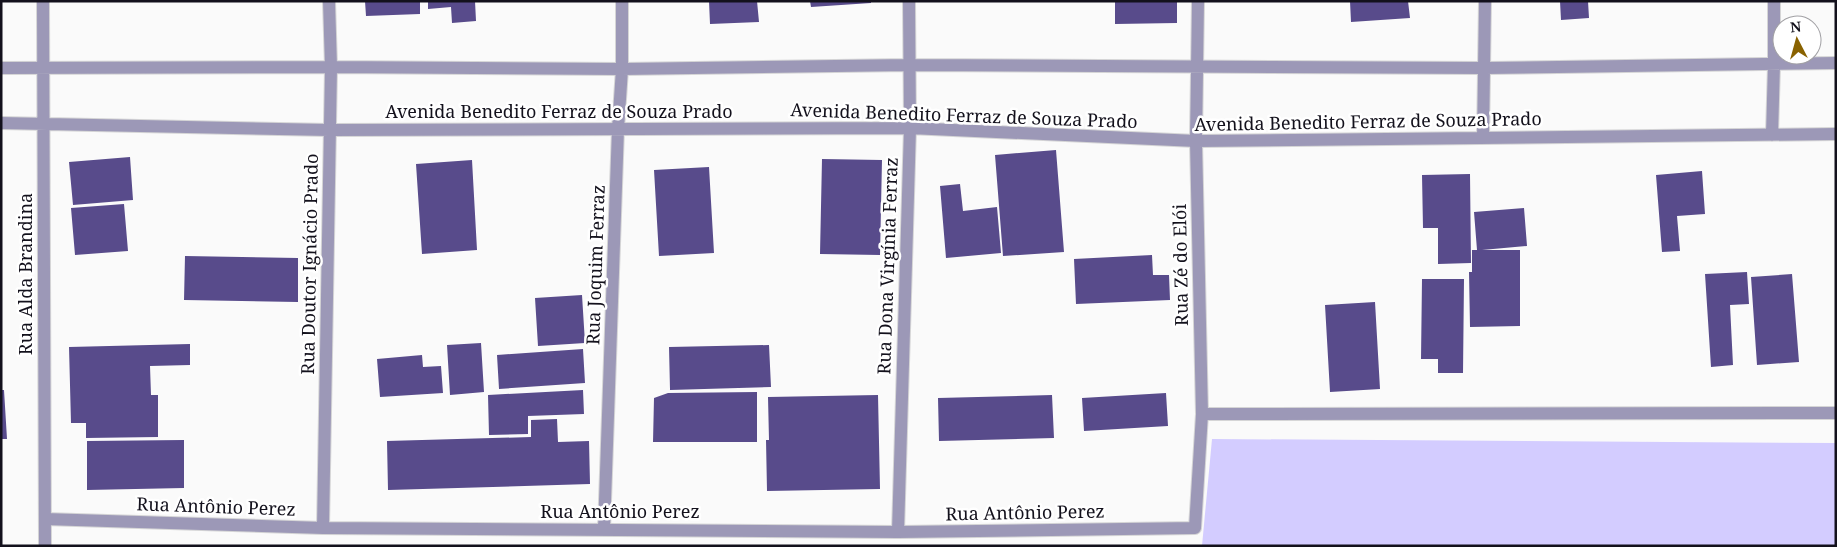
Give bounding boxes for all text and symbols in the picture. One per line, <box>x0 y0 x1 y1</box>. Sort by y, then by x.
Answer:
north arrow <box>1772 15 1822 65</box>
text: N <box>1789 17 1802 37</box>
street label: Avenida Benedito Ferraz de Souza Prado <box>790 97 1138 133</box>
street label: Avenida Benedito Ferraz de Souza Prado <box>385 99 733 123</box>
street label: Avenida Benedito Ferraz de Souza Prado <box>1194 106 1542 136</box>
street label: Rua Doutor Ignácio Prado <box>295 153 323 375</box>
street label: Rua Dona Virgínia Ferraz <box>871 157 903 375</box>
street label: Rua Joquim Ferraz <box>580 184 610 345</box>
street label: Rua Alda Brandina <box>13 193 37 355</box>
street label: Rua Zé do Elói <box>1167 204 1193 326</box>
street label: Rua Antônio Perez <box>136 491 296 521</box>
street label: Rua Antônio Perez <box>540 499 700 523</box>
street label: Rua Antônio Perez <box>945 499 1105 525</box>

